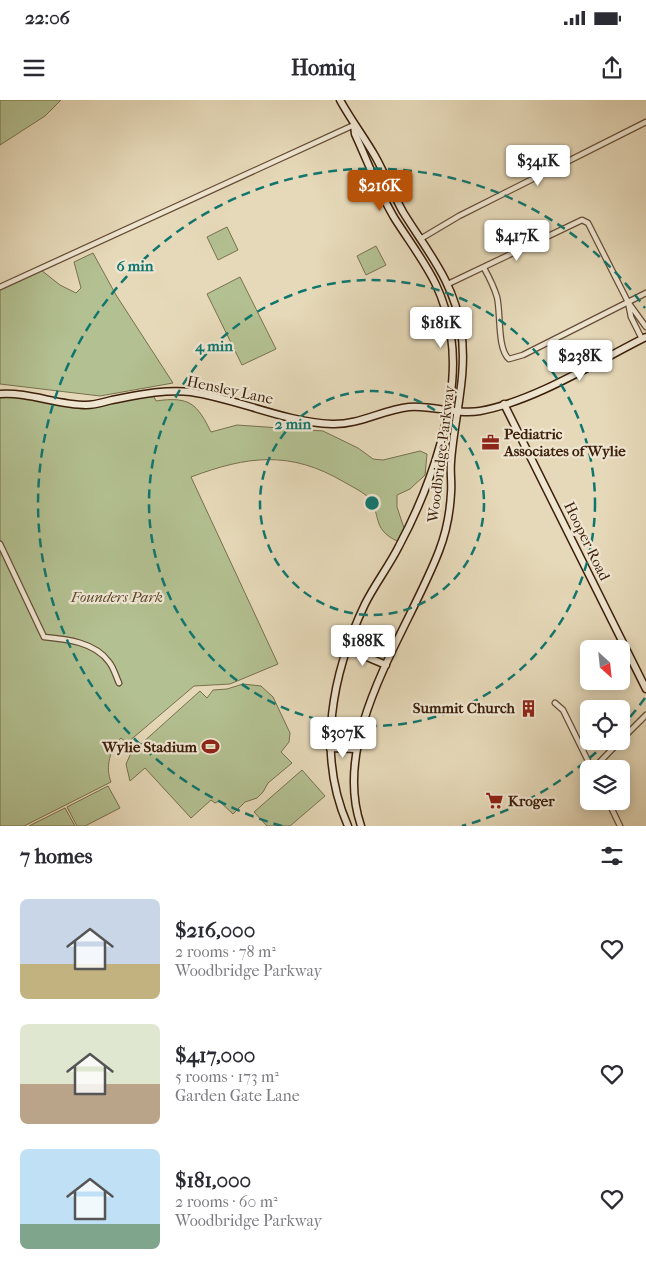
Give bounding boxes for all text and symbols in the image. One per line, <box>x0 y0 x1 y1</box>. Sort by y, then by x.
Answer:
text: 22:06 <box>25 7 70 29</box>
icon: menu <box>20 54 48 82</box>
icon: share <box>598 54 626 82</box>
text: Homiq <box>291 55 355 81</box>
pin: $341K <box>503 144 573 187</box>
text: $341K <box>517 151 559 170</box>
pin: $216K <box>345 170 415 212</box>
text: $216K <box>359 176 401 195</box>
pin: $417K <box>482 220 552 262</box>
text: $417K <box>495 226 539 245</box>
text: 6 min <box>117 257 154 275</box>
pin: $181K <box>406 306 476 349</box>
text: $181K <box>421 313 461 332</box>
text: 4 min <box>194 337 233 355</box>
pin: $238K <box>545 340 615 382</box>
text: $238K <box>558 346 602 365</box>
street label: Hensley Lane <box>185 372 275 408</box>
street label: Woodbridge Parkway <box>424 383 458 525</box>
text: 2 min <box>275 415 312 433</box>
place label: Pediatric Associates of Wylie <box>503 425 626 460</box>
office icon: Pediatric Associates of Wylie <box>480 433 500 453</box>
centre of rings <box>363 494 381 512</box>
street label: Hooper Road <box>560 499 614 584</box>
park label: Founders Park <box>70 588 163 606</box>
pin: $188K <box>328 624 398 667</box>
text: $188K <box>342 631 384 650</box>
north arrow <box>580 640 630 690</box>
map controls <box>580 640 630 810</box>
building icon: Summit Church <box>519 698 539 718</box>
place label: Summit Church <box>413 699 516 717</box>
button: locate <box>580 700 630 750</box>
pin: $307K <box>308 716 378 759</box>
text: $307K <box>321 723 365 742</box>
sports icon: Wylie Stadium <box>201 737 221 757</box>
place label: Wylie Stadium <box>101 738 198 756</box>
button: layers <box>580 760 630 810</box>
supermarket icon: Kroger <box>484 791 504 811</box>
place label: Kroger <box>508 792 555 810</box>
icon: filters <box>598 842 626 870</box>
text: 7 homes <box>20 844 92 868</box>
text: $216,000 <box>175 918 255 942</box>
icon: home <box>60 919 120 979</box>
icon: heart <box>598 935 626 963</box>
text: 2 rooms · 78 m² <box>175 942 276 961</box>
text: Woodbridge Parkway <box>175 961 322 980</box>
text: $417,000 <box>175 1043 255 1067</box>
icon: home <box>60 1044 120 1104</box>
icon: heart <box>598 1060 626 1088</box>
text: 5 rooms · 173 m² <box>175 1067 279 1086</box>
text: Garden Gate Lane <box>175 1086 300 1105</box>
text: $181,000 <box>175 1168 251 1192</box>
icon: home <box>60 1169 120 1229</box>
icon: heart <box>598 1185 626 1213</box>
text: 2 rooms · 60 m² <box>175 1192 278 1211</box>
text: Woodbridge Parkway <box>175 1211 322 1230</box>

